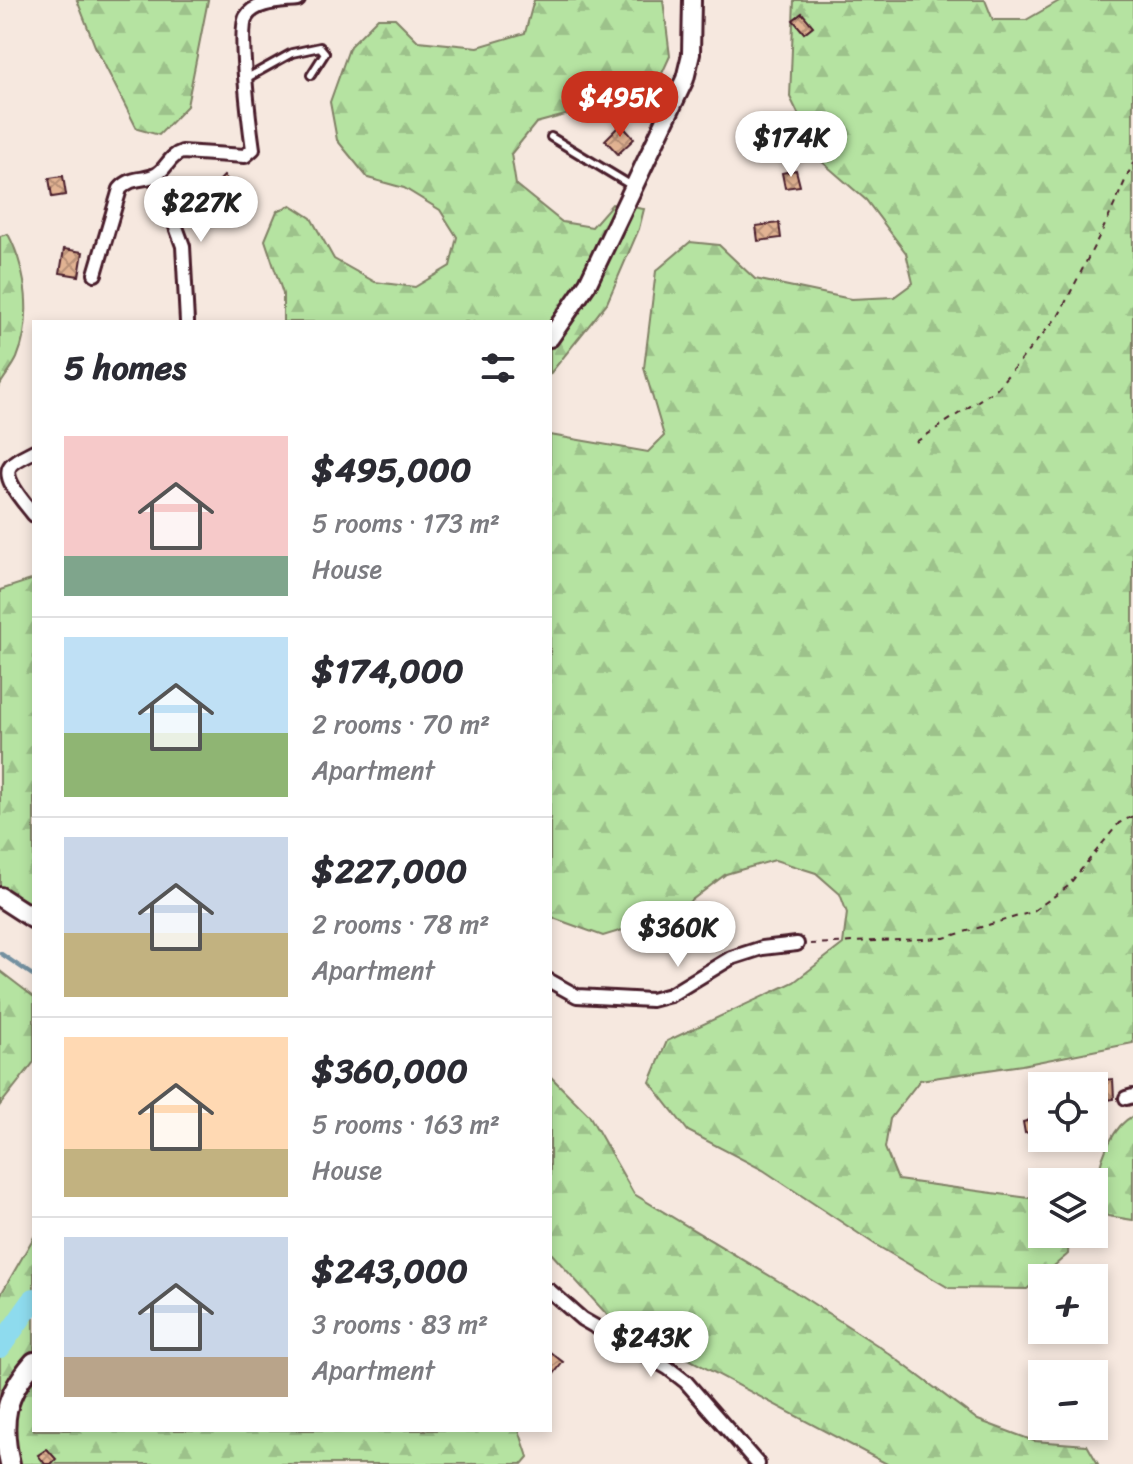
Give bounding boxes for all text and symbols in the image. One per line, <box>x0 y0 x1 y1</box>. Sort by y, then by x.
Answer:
pin: $495K <box>564 71 676 139</box>
text: $495K <box>579 74 661 120</box>
pin: $174K <box>735 111 847 179</box>
text: $174K <box>753 114 829 160</box>
pin: $227K <box>145 176 257 244</box>
text: $227K <box>162 179 240 225</box>
text: 5 homes <box>64 338 186 398</box>
icon: filters <box>476 346 520 390</box>
text: $495,000 <box>312 440 471 500</box>
icon: home <box>128 468 224 564</box>
text: 5 rooms · 173 m² <box>312 500 500 546</box>
text: House <box>312 546 382 592</box>
text: $174,000 <box>312 641 464 701</box>
icon: home <box>128 669 224 765</box>
text: 2 rooms · 70 m² <box>312 701 490 747</box>
text: Apartment <box>312 747 435 793</box>
text: $227,000 <box>312 841 467 901</box>
icon: home <box>128 869 224 965</box>
text: 2 rooms · 78 m² <box>312 901 489 947</box>
pin: $360K <box>622 901 734 969</box>
text: $360K <box>639 904 717 950</box>
text: Apartment <box>312 947 435 993</box>
text: $360,000 <box>312 1041 468 1101</box>
icon: home <box>128 1069 224 1165</box>
map controls <box>1028 1072 1108 1440</box>
button: locate <box>1028 1072 1108 1152</box>
text: 5 rooms · 163 m² <box>312 1101 500 1147</box>
text: House <box>312 1147 382 1193</box>
button: layers <box>1028 1168 1108 1248</box>
text: $243,000 <box>312 1241 468 1301</box>
button: + <box>1028 1264 1108 1344</box>
icon: home <box>128 1269 224 1365</box>
text: 3 rooms · 83 m² <box>312 1301 488 1347</box>
pin: $243K <box>595 1311 707 1379</box>
text: $243K <box>612 1314 690 1360</box>
text: Apartment <box>312 1347 435 1393</box>
button: − <box>1028 1360 1108 1440</box>

